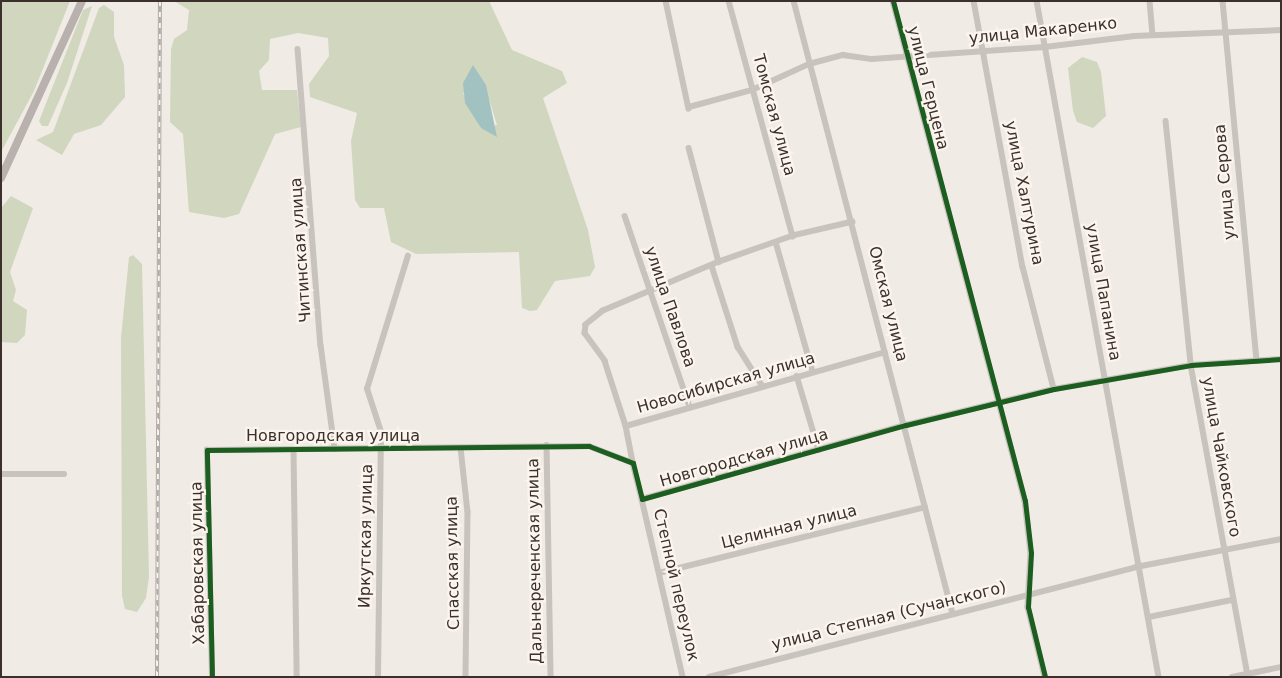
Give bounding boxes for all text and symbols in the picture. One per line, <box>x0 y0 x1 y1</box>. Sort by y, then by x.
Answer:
street label: улица Макаренко <box>968 14 1118 48</box>
street label: улица Герцена <box>903 24 953 152</box>
street label: Томская улица <box>748 52 800 178</box>
street label: улица Халтурина <box>1001 119 1047 267</box>
street label: улица Серова <box>1210 123 1240 241</box>
street label: Читинская улица <box>286 177 316 323</box>
street label: улица Папанина <box>1081 222 1125 362</box>
street label: улица Павлова <box>640 244 700 370</box>
street label: Омская улица <box>864 244 912 364</box>
street label: Новосибирская улица <box>635 348 817 418</box>
street label: улица Чайковского <box>1197 375 1245 539</box>
street label: Новгородская улица <box>658 425 830 491</box>
street label: Новгородская улица <box>246 426 420 446</box>
street label: Дальнереченская улица <box>524 458 546 664</box>
street label: Иркутская улица <box>355 464 377 608</box>
street label: Хабаровская улица <box>187 481 209 645</box>
street label: Спасская улица <box>442 496 464 630</box>
street label: Целинная улица <box>719 501 859 553</box>
street label: Степной переулок <box>649 507 703 663</box>
street label: улица Степная (Сучанского) <box>770 578 1008 654</box>

